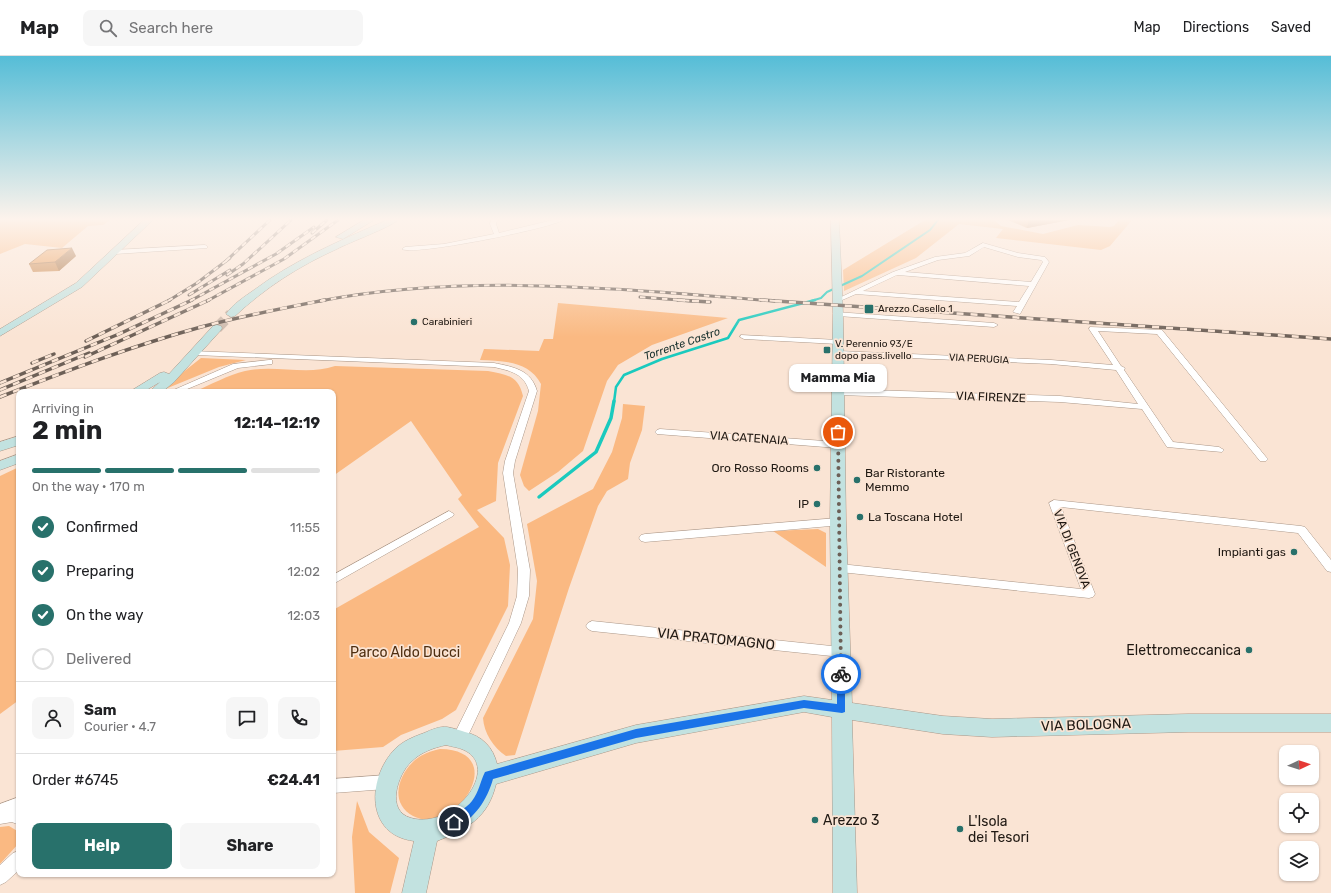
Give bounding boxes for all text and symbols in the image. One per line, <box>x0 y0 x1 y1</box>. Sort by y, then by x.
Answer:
search box <box>83 10 363 46</box>
text: Map <box>20 16 59 39</box>
icon: search <box>97 17 119 39</box>
text: Search here <box>129 19 213 37</box>
text: Map <box>1134 19 1161 36</box>
text: Directions <box>1183 19 1249 36</box>
text: Saved <box>1271 19 1311 36</box>
marker: Arezzo Casello 1 <box>863 303 875 315</box>
place label: Arezzo Casello 1 <box>878 303 953 315</box>
place label: Carabinieri <box>422 316 472 328</box>
marker: Carabinieri <box>409 317 419 327</box>
water label: Torrente Castro <box>642 325 722 363</box>
place label: V. Perennio 93/E dopo pass.livello <box>835 338 913 362</box>
marker: V. Perennio 93/E dopo pass.livello <box>822 345 832 355</box>
street label: VIA PERUGIA <box>949 351 1010 367</box>
callout: Mamma Mia <box>789 364 887 392</box>
text: Mamma Mia <box>801 370 875 385</box>
street label: VIA FIRENZE <box>956 389 1026 405</box>
text: Arriving in <box>32 401 94 416</box>
text: 12:14–12:19 <box>234 414 320 432</box>
text: 2 min <box>32 415 102 446</box>
pin <box>821 415 855 449</box>
icon: bag <box>827 421 849 443</box>
street label: VIA CATENAIA <box>709 428 789 448</box>
place label: Oro Rosso Rooms <box>712 461 809 475</box>
marker: Oro Rosso Rooms <box>812 463 822 473</box>
place label: Bar Ristorante Memmo <box>865 466 945 494</box>
marker: Bar Ristorante Memmo <box>852 475 862 485</box>
text: On the way · 170 m <box>32 479 145 494</box>
place label: IP <box>798 497 809 511</box>
marker: IP <box>812 499 822 509</box>
street label: VIA DI GENOVA <box>1051 508 1093 590</box>
place label: La Toscana Hotel <box>868 510 963 524</box>
marker: La Toscana Hotel <box>855 512 865 522</box>
icon: check <box>32 516 54 538</box>
text: Confirmed <box>66 518 138 536</box>
text: 11:55 <box>290 520 320 535</box>
place label: Impianti gas <box>1218 545 1286 559</box>
marker: Impianti gas <box>1289 547 1299 557</box>
icon: check <box>32 560 54 582</box>
text: Preparing <box>66 562 134 580</box>
text: 12:02 <box>288 564 320 579</box>
icon: check <box>32 604 54 626</box>
text: On the way <box>66 606 144 624</box>
text: 12:03 <box>287 608 320 623</box>
street label: VIA PRATOMAGNO <box>656 624 776 654</box>
place label: Elettromeccanica <box>1126 642 1241 659</box>
park label: Parco Aldo Ducci <box>350 644 460 661</box>
marker: Elettromeccanica <box>1244 645 1254 655</box>
text: Delivered <box>66 650 131 668</box>
courier <box>821 654 861 694</box>
icon: bike <box>830 663 852 685</box>
button: person <box>32 697 74 739</box>
button: chat <box>226 697 268 739</box>
button: phone <box>278 697 320 739</box>
text: Sam <box>84 701 117 719</box>
street label: VIA BOLOGNA <box>1041 715 1132 735</box>
text: Courier · 4.7 <box>84 719 156 734</box>
north arrow <box>1279 745 1319 785</box>
map controls <box>1279 745 1319 881</box>
text: Order #6745 <box>32 771 119 789</box>
text: €24.41 <box>267 771 320 789</box>
button: locate <box>1279 793 1319 833</box>
pin <box>437 805 471 839</box>
icon: home <box>443 811 465 833</box>
place label: Arezzo 3 <box>823 812 879 829</box>
place label: L'Isola dei Tesori <box>968 813 1029 846</box>
marker: Arezzo 3 <box>810 815 820 825</box>
button: Help <box>32 823 172 869</box>
button: Share <box>180 823 320 869</box>
marker: L'Isola dei Tesori <box>955 824 965 834</box>
button: layers <box>1279 841 1319 881</box>

